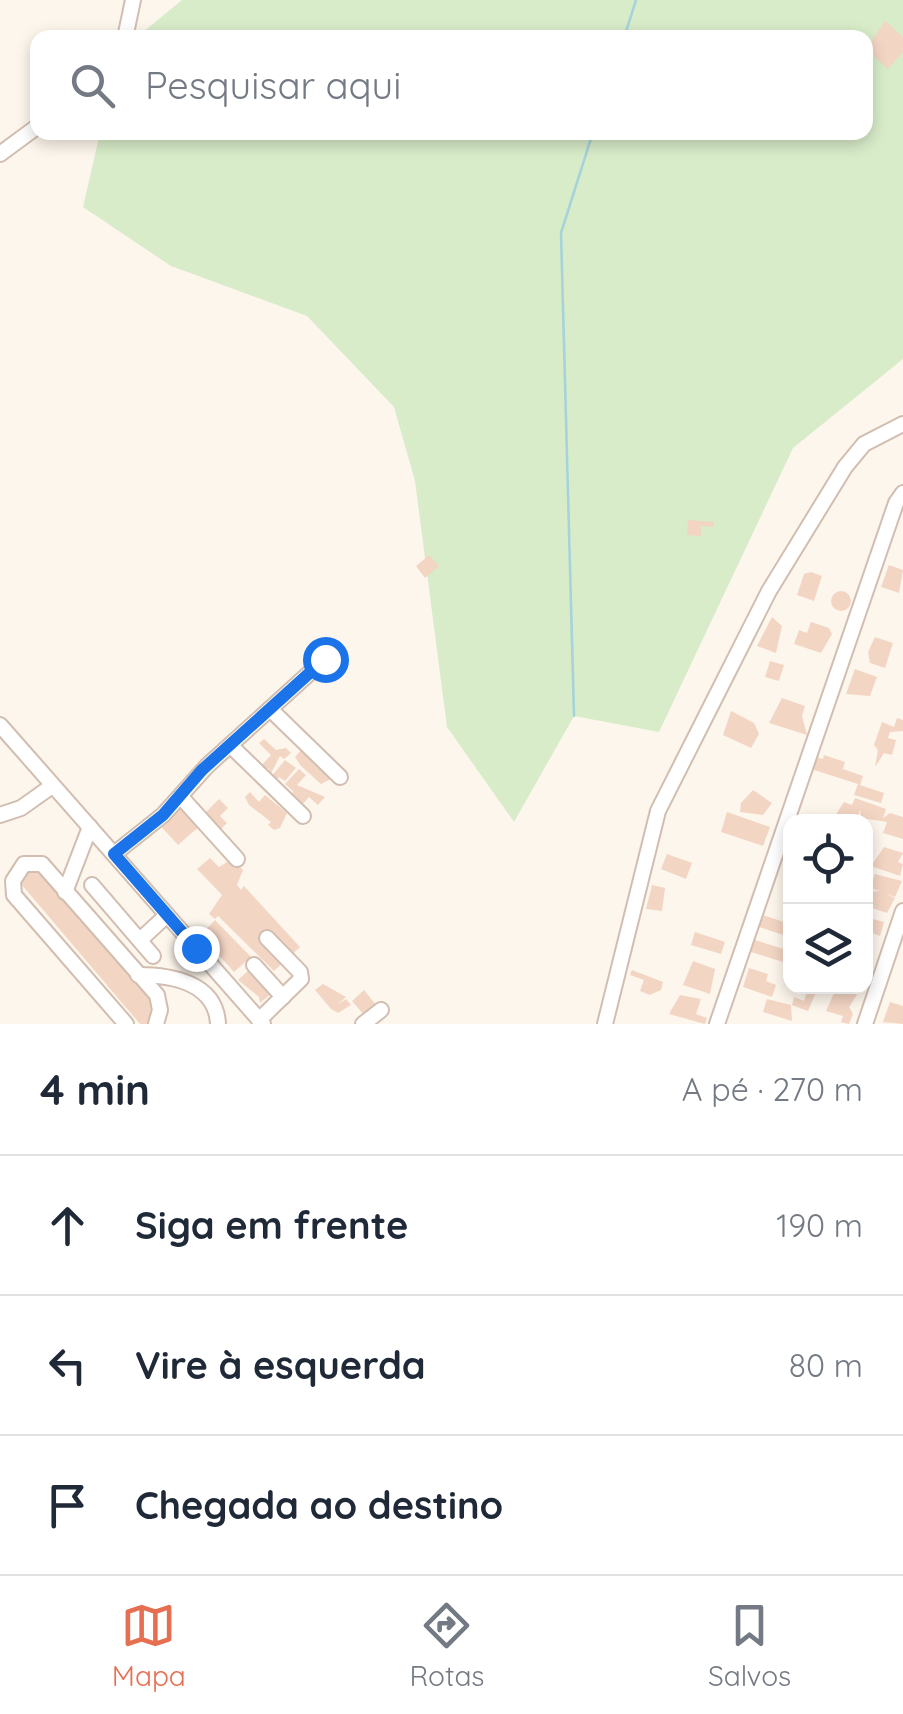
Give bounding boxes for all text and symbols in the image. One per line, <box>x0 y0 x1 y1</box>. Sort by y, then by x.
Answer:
search box <box>30 30 873 140</box>
icon: search <box>65 58 120 113</box>
text: Pesquisar aqui <box>145 61 401 109</box>
route start <box>303 637 349 683</box>
map controls <box>783 814 873 994</box>
button: locate <box>783 814 873 904</box>
button: layers <box>783 904 873 994</box>
route end <box>174 926 220 972</box>
text: 4 min <box>40 1063 150 1116</box>
text: A pé · 270 m <box>682 1069 863 1109</box>
icon: ahead <box>40 1198 95 1253</box>
text: Siga em frente <box>135 1201 408 1249</box>
text: 190 m <box>776 1205 863 1245</box>
icon: left <box>40 1338 95 1393</box>
text: Vire à esquerda <box>135 1341 426 1389</box>
text: 80 m <box>789 1345 863 1385</box>
icon: arrive <box>40 1478 95 1533</box>
text: Chegada ao destino <box>135 1481 503 1529</box>
tab: Mapa <box>112 1598 186 1693</box>
tab: Rotas <box>409 1598 485 1693</box>
tab: Salvos <box>708 1598 791 1693</box>

